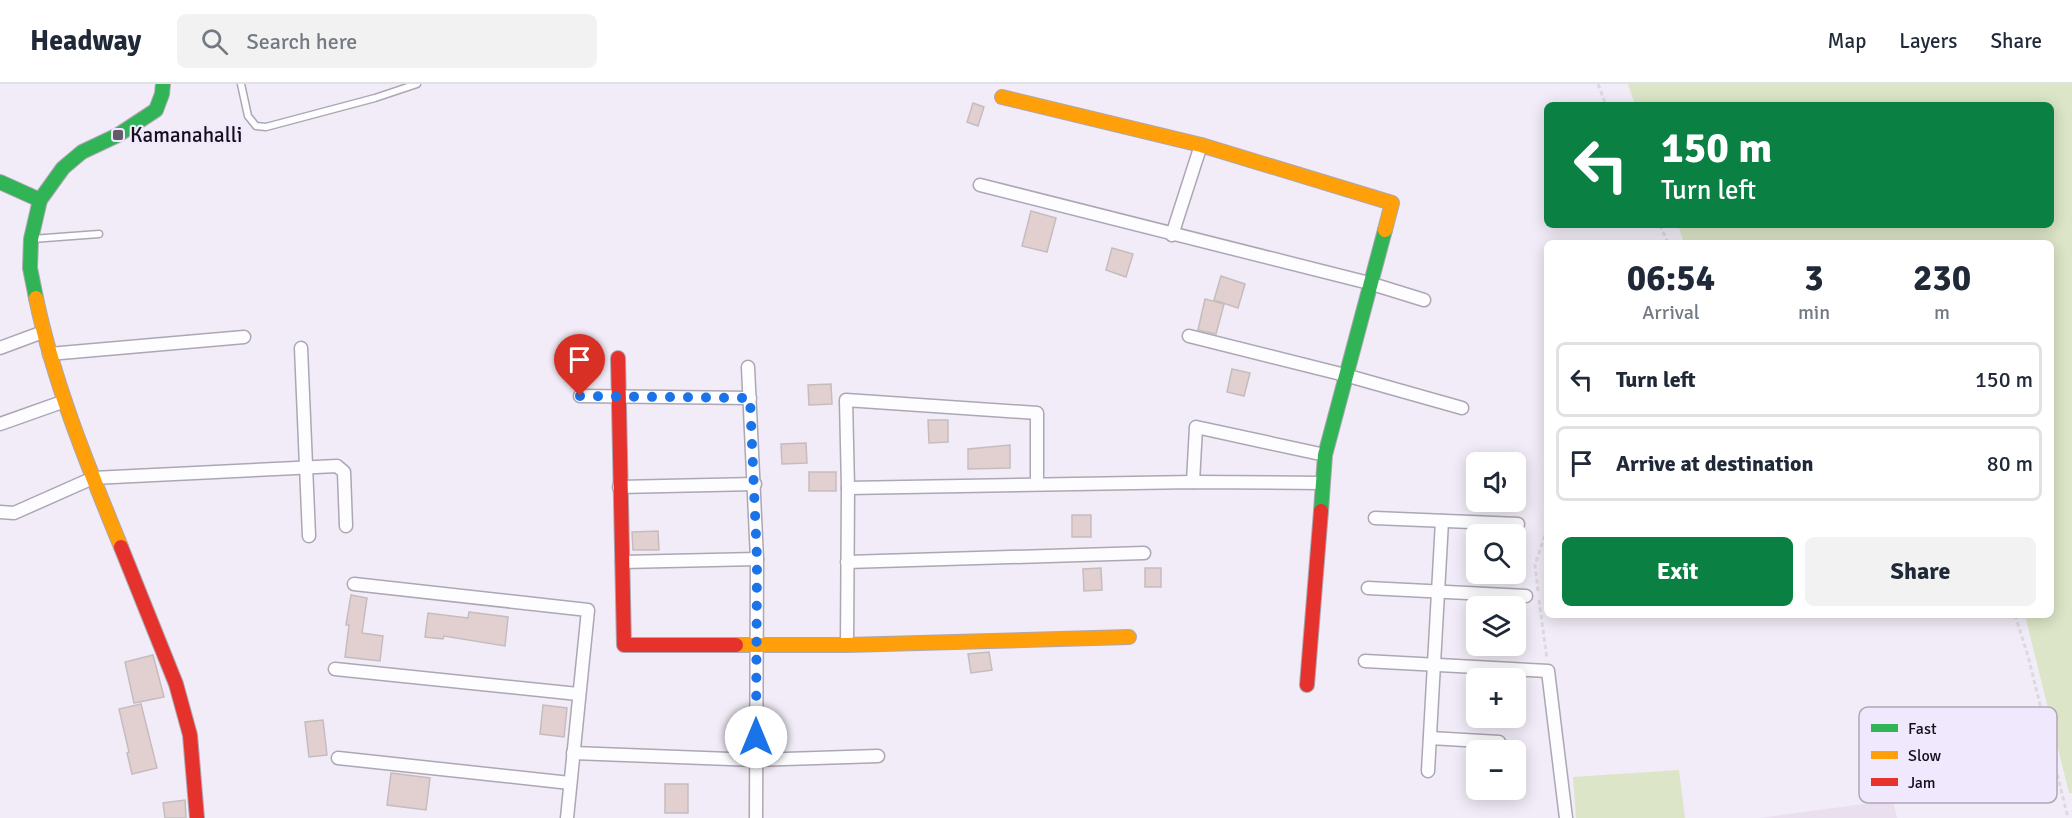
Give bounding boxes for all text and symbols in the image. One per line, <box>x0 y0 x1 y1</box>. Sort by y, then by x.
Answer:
search box <box>177 14 597 68</box>
text: Headway <box>30 24 141 58</box>
icon: search <box>198 25 231 58</box>
text: Search here <box>246 28 357 55</box>
text: Map <box>1828 28 1866 54</box>
text: Layers <box>1899 28 1957 54</box>
text: Share <box>1990 28 2042 54</box>
place label: Kamanahalli <box>130 122 242 148</box>
text: 150 m <box>1661 123 1772 174</box>
icon: left <box>1562 126 1640 204</box>
marker: Kamanahalli <box>111 128 125 142</box>
text: Turn left <box>1661 174 1756 207</box>
text: 06:54 <box>1627 256 1715 301</box>
text: 3 <box>1804 256 1824 301</box>
text: 230 <box>1913 256 1971 301</box>
text: Arrival <box>1642 300 1700 325</box>
text: min <box>1798 300 1830 325</box>
text: m <box>1934 300 1950 325</box>
pin <box>554 334 605 396</box>
icon: arrive <box>563 343 596 376</box>
icon: left <box>1565 363 1598 396</box>
text: Turn left <box>1616 366 1696 393</box>
text: 150 m <box>1975 366 2033 393</box>
icon: arrive <box>1565 447 1598 480</box>
text: Arrive at destination <box>1616 450 1813 477</box>
text: 80 m <box>1987 450 2033 477</box>
map controls <box>1466 452 1526 800</box>
button: sound <box>1466 452 1526 512</box>
button: search <box>1466 524 1526 584</box>
button: Exit <box>1562 537 1793 606</box>
button: Share <box>1805 537 2036 606</box>
button: layers <box>1466 596 1526 656</box>
button: + <box>1466 668 1526 728</box>
position arrow <box>724 705 788 769</box>
legend <box>1859 707 2057 803</box>
text: Fast <box>1908 719 1937 739</box>
button: − <box>1466 740 1526 800</box>
text: Slow <box>1908 746 1942 766</box>
text: Jam <box>1908 773 1936 793</box>

